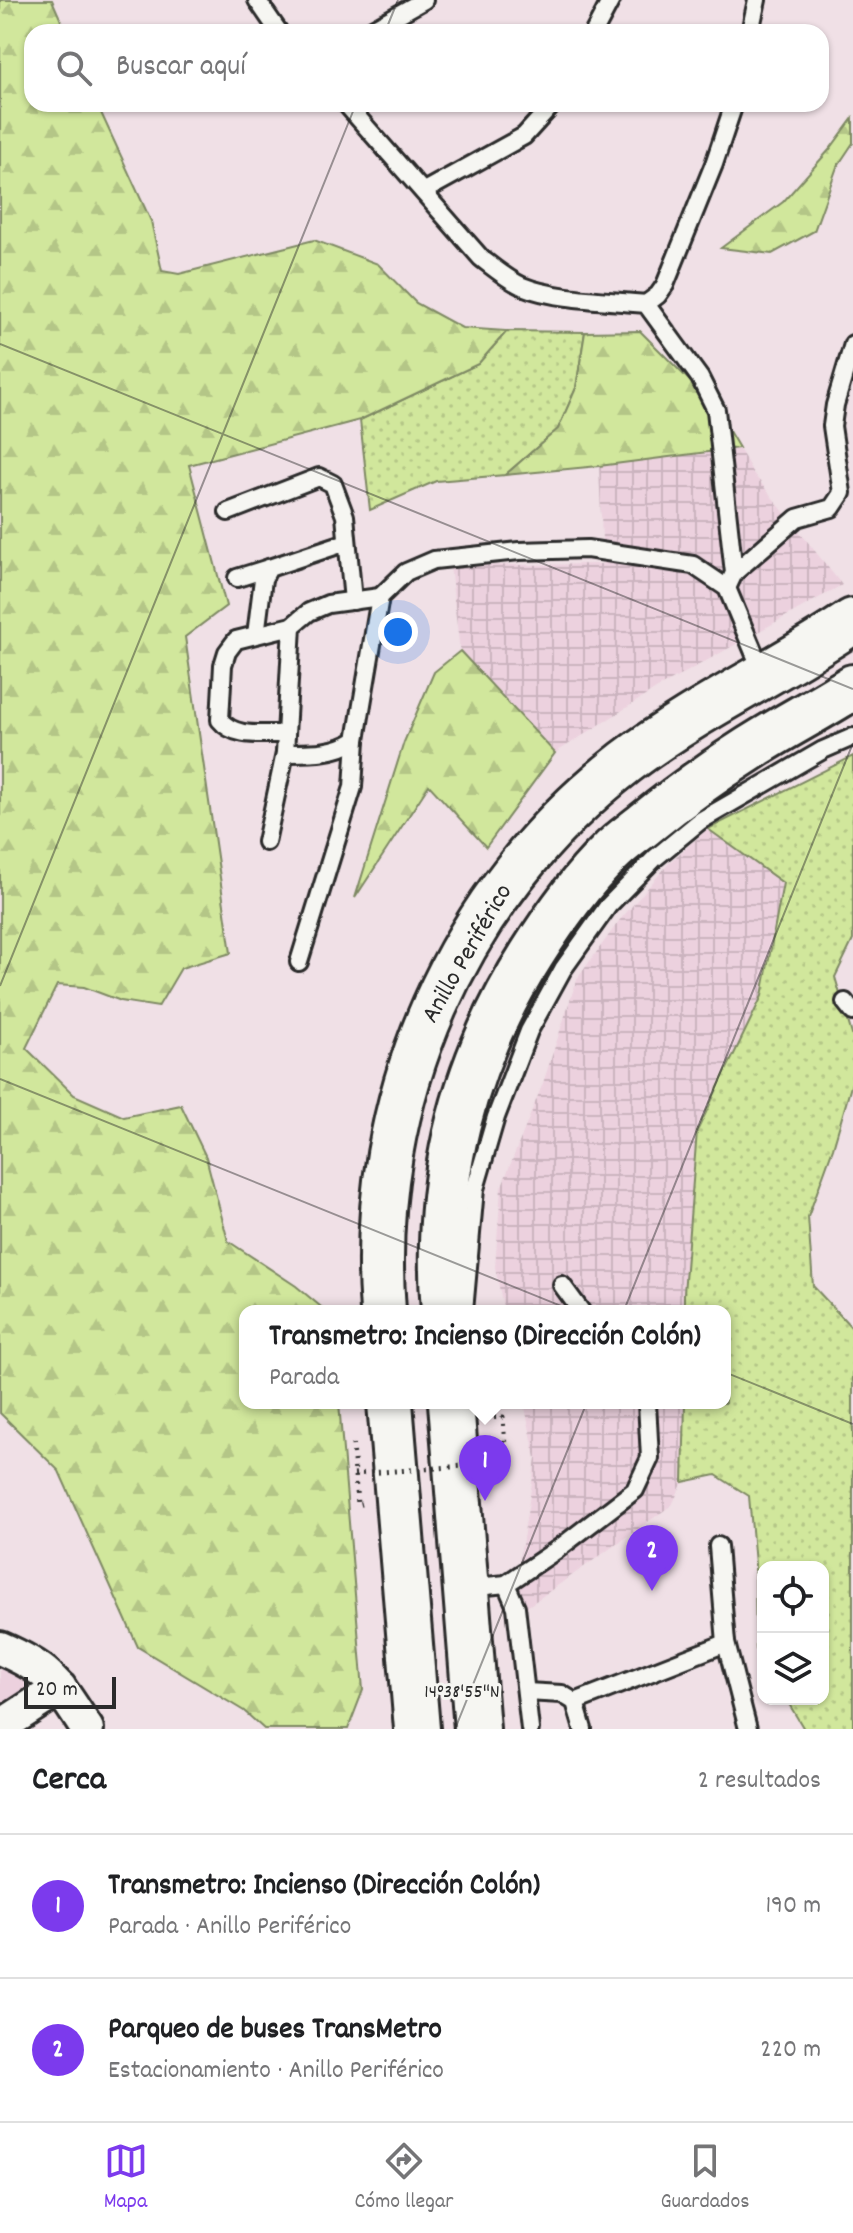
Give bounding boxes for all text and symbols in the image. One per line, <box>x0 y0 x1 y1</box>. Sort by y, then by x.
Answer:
search box <box>24 24 829 112</box>
icon: search <box>52 46 96 90</box>
text: Buscar aquí <box>116 47 246 90</box>
your location <box>378 612 418 652</box>
street label: Anillo Periférico <box>413 877 523 1031</box>
popup <box>239 1305 731 1409</box>
text: Transmetro: Incienso (Dirección Colón) <box>269 1317 701 1360</box>
text: Parada <box>269 1360 339 1397</box>
pin: 1 <box>459 1435 511 1501</box>
pin: 2 <box>626 1525 678 1591</box>
map controls <box>757 1561 829 1705</box>
button: locate <box>757 1561 829 1633</box>
button: layers <box>757 1633 829 1705</box>
scale bar <box>24 1673 116 1709</box>
text: 20 m <box>36 1675 78 1706</box>
text: 14°38'55"N <box>424 1679 500 1707</box>
text: Cerca <box>32 1757 106 1806</box>
text: 2 resultados <box>698 1763 821 1800</box>
text: Transmetro: Incienso (Dirección Colón) <box>108 1866 540 1909</box>
text: 1 <box>55 1888 61 1925</box>
text: 190 m <box>765 1888 821 1925</box>
text: Parada · Anillo Periférico <box>108 1909 351 1946</box>
text: Parqueo de buses TransMetro <box>108 2010 442 2053</box>
text: 2 <box>52 2032 64 2069</box>
text: 220 m <box>760 2032 821 2069</box>
text: Estacionamiento · Anillo Periférico <box>108 2053 444 2090</box>
tab: Mapa <box>104 2139 148 2218</box>
tab: Cómo llegar <box>355 2139 453 2218</box>
tab: Guardados <box>660 2139 749 2218</box>

